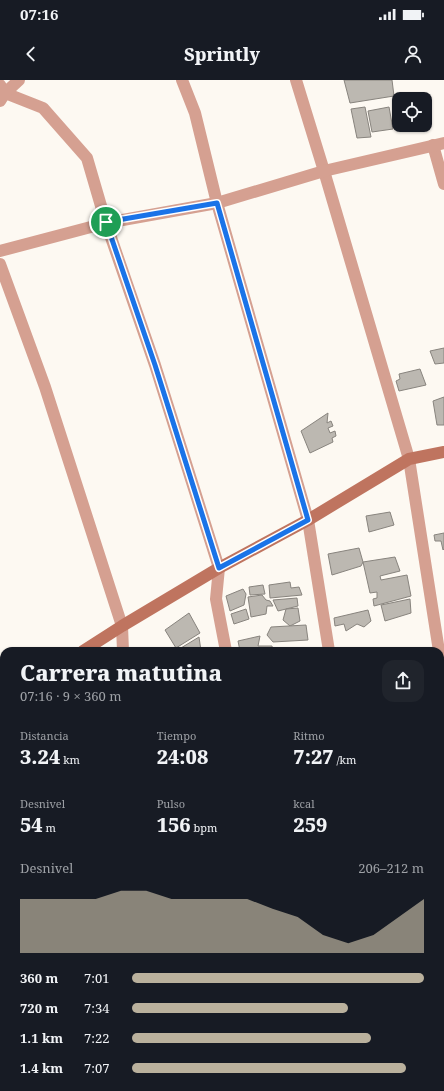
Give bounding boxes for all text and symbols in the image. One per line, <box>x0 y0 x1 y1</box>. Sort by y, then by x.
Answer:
text: 07:16 <box>20 4 58 24</box>
text: Sprintly <box>184 42 260 66</box>
icon: back <box>20 43 42 65</box>
icon: person <box>402 43 424 65</box>
map controls <box>392 92 432 132</box>
button: locate <box>392 92 432 132</box>
pin <box>89 205 123 239</box>
icon: arrive <box>95 211 117 233</box>
text: Carrera matutina <box>20 657 222 687</box>
button: share <box>382 660 424 702</box>
text: 07:16 · 9 × 360 m <box>20 687 122 705</box>
text: Distancia <box>20 728 69 743</box>
text: Tiempo <box>157 728 196 743</box>
text: Ritmo <box>293 728 325 743</box>
text: 3.24 <box>20 743 60 770</box>
text: 24:08 <box>157 743 208 770</box>
text: 7:27 <box>293 743 334 770</box>
text: km <box>60 752 80 767</box>
text: /km <box>334 752 356 767</box>
text: Desnivel <box>20 796 65 811</box>
text: Pulso <box>157 796 185 811</box>
text: kcal <box>293 796 315 811</box>
text: 54 <box>20 811 43 838</box>
text: 156 <box>157 811 191 838</box>
text: 259 <box>293 811 327 838</box>
text: m <box>43 820 56 835</box>
text: bpm <box>191 820 217 835</box>
text: Desnivel <box>20 859 73 877</box>
text: 206–212 m <box>358 859 424 877</box>
text: 360 m <box>20 969 58 987</box>
text: 7:01 <box>84 969 110 987</box>
text: 720 m <box>20 999 58 1017</box>
text: 7:34 <box>84 999 110 1017</box>
text: 1.1 km <box>20 1029 63 1047</box>
text: 7:22 <box>84 1029 110 1047</box>
text: 1.4 km <box>20 1059 63 1077</box>
text: 7:07 <box>84 1059 110 1077</box>

